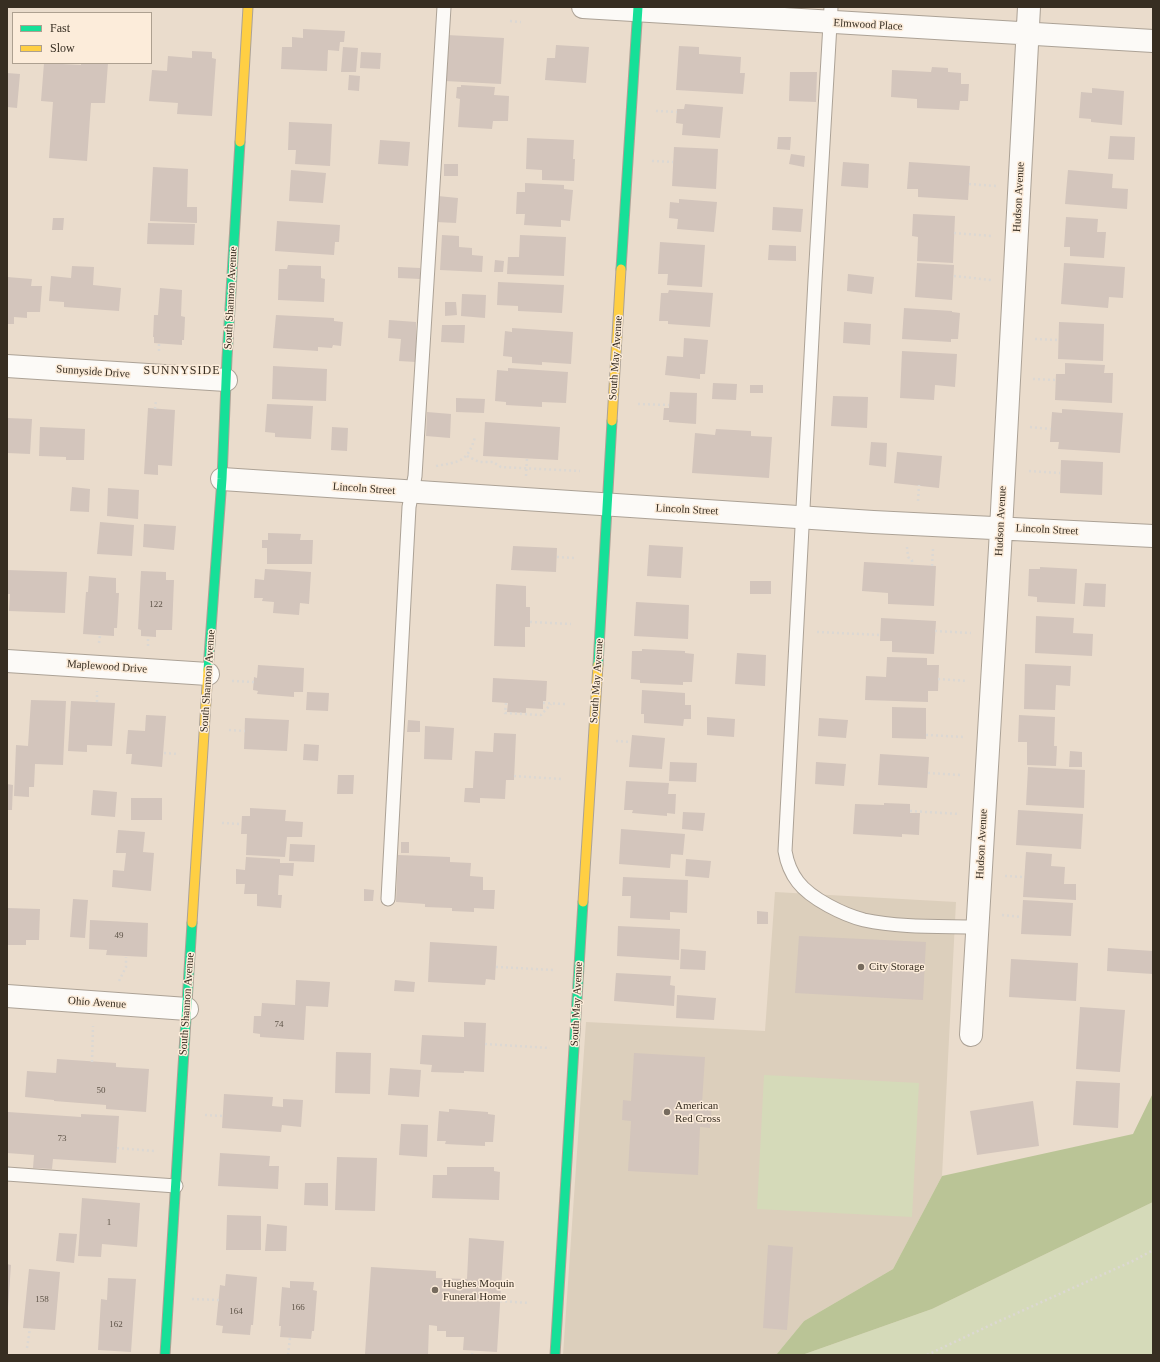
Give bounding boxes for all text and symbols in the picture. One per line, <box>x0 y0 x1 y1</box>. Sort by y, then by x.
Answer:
legend <box>12 12 152 64</box>
street label: Elmwood Place <box>833 17 903 33</box>
text: Fast <box>50 21 70 35</box>
text: Slow <box>50 41 75 55</box>
street label: Hudson Avenue <box>1011 162 1027 232</box>
street label: South Shannon Avenue <box>222 246 240 350</box>
street label: South May Avenue <box>606 315 626 401</box>
street label: Sunnyside Drive <box>56 363 130 381</box>
district label: SUNNYSIDE <box>143 364 221 378</box>
street label: Lincoln Street <box>332 480 396 498</box>
street label: Hudson Avenue <box>993 486 1009 556</box>
street label: Lincoln Street <box>655 502 719 518</box>
street label: Lincoln Street <box>1015 522 1079 538</box>
house number: 122 <box>149 600 163 610</box>
street label: South Shannon Avenue <box>198 629 218 733</box>
street label: South May Avenue <box>587 638 607 724</box>
street label: Maplewood Drive <box>66 658 148 676</box>
street label: Hudson Avenue <box>974 809 990 879</box>
house number: 49 <box>114 931 124 941</box>
street label: South Shannon Avenue <box>177 952 197 1056</box>
place label: City Storage <box>869 960 924 974</box>
street label: South May Avenue <box>568 961 586 1047</box>
marker: City Storage <box>856 962 866 972</box>
street label: Ohio Avenue <box>68 994 126 1012</box>
house number: 74 <box>274 1020 284 1030</box>
house number: 50 <box>96 1086 106 1096</box>
place label: American Red Cross <box>675 1099 721 1125</box>
marker: American Red Cross <box>662 1107 672 1117</box>
house number: 73 <box>58 1134 66 1144</box>
house number: 1 <box>107 1218 111 1228</box>
place label: Hughes Moquin Funeral Home <box>443 1277 514 1303</box>
marker: Hughes Moquin Funeral Home <box>430 1285 440 1295</box>
house number: 158 <box>35 1295 49 1305</box>
house number: 166 <box>291 1303 305 1313</box>
house number: 164 <box>229 1307 243 1317</box>
house number: 162 <box>109 1320 123 1330</box>

